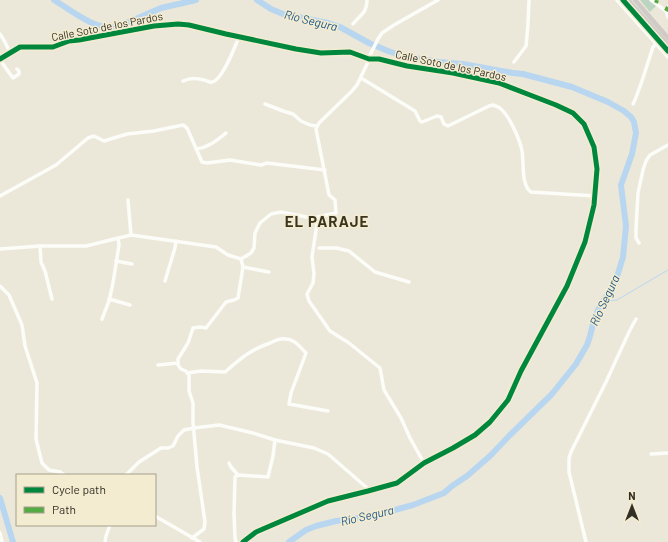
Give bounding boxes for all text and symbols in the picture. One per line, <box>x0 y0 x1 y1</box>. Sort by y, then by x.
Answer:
water label: Río Segura <box>283 7 339 33</box>
street label: Calle Soto de los Pardos <box>50 9 164 43</box>
street label: Calle Soto de los Pardos <box>394 47 508 83</box>
district label: EL PARAJE <box>285 212 369 230</box>
water label: Río Segura <box>586 272 622 328</box>
legend <box>16 474 156 526</box>
text: Cycle path <box>52 482 106 496</box>
north arrow <box>612 486 652 526</box>
text: N <box>628 489 636 502</box>
text: Path <box>52 502 76 516</box>
water label: Río Segura <box>339 502 395 528</box>

